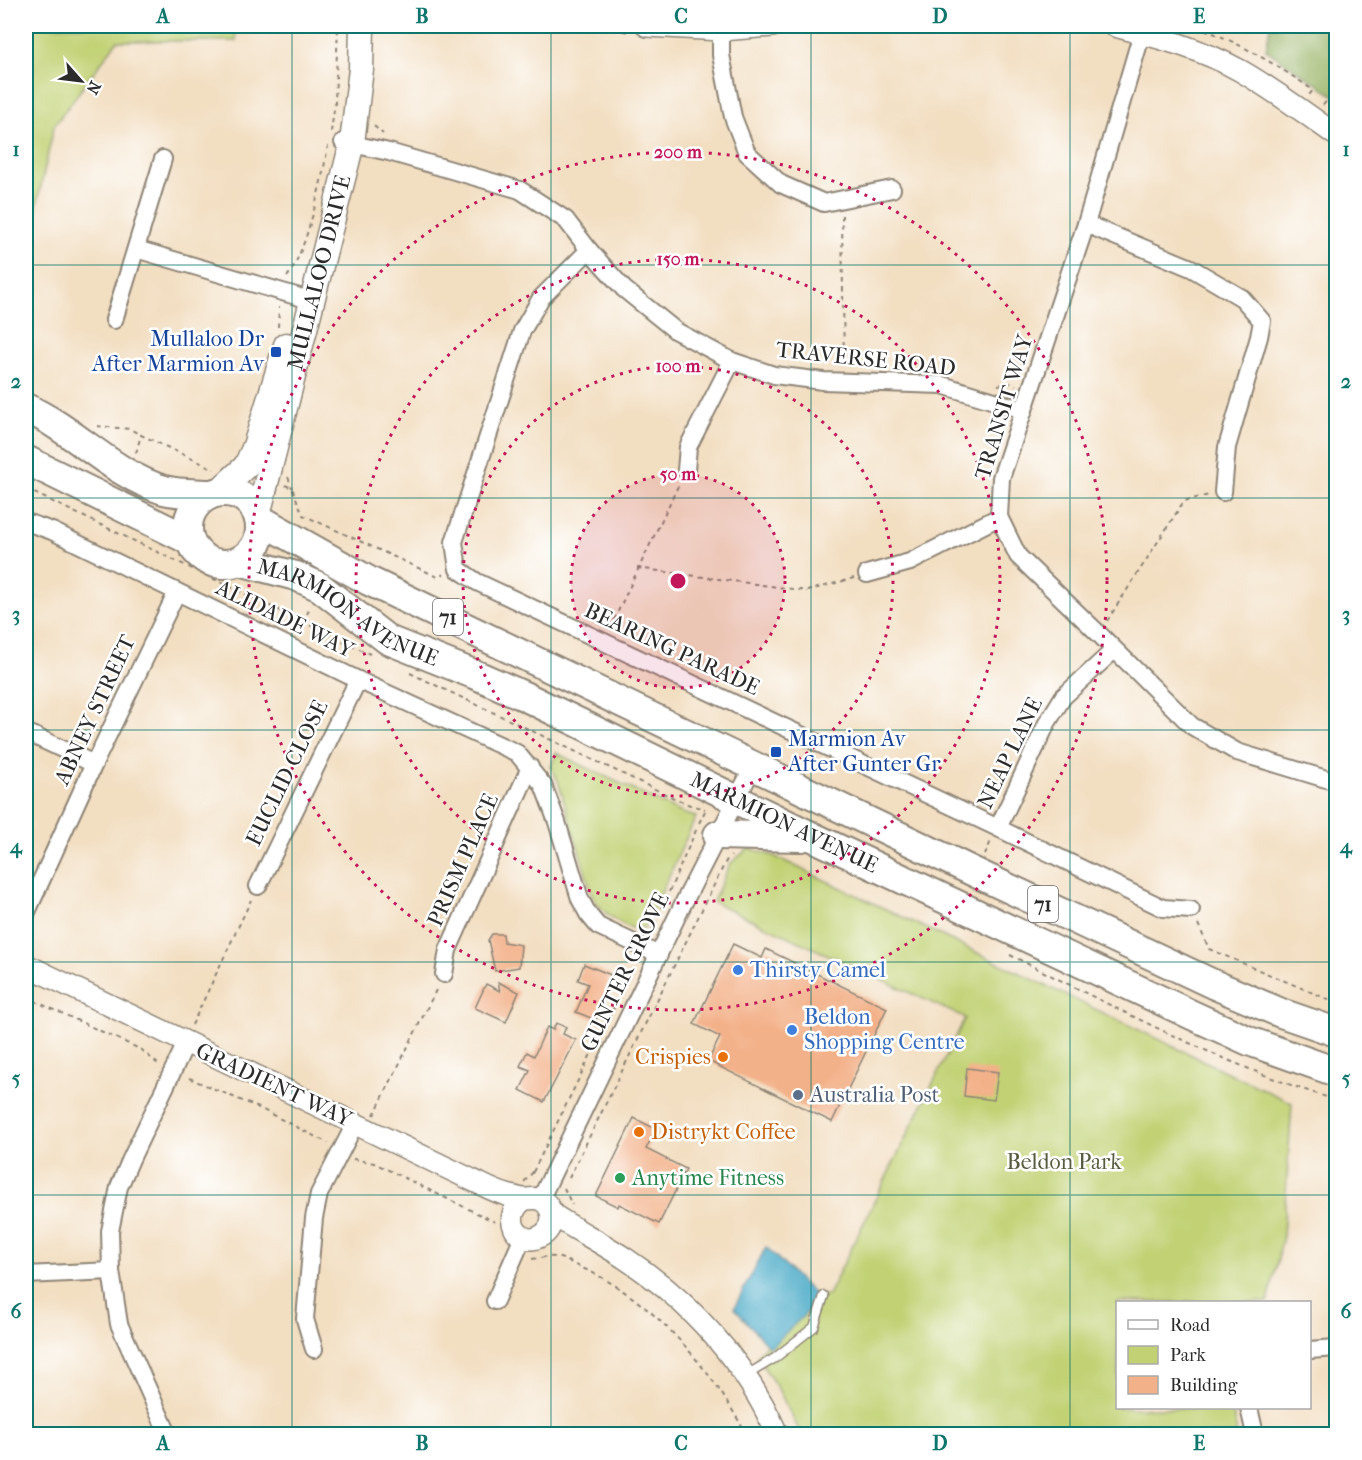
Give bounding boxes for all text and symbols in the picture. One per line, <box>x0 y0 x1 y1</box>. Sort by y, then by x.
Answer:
text: A <box>155 5 171 28</box>
text: B <box>415 5 429 28</box>
text: C <box>674 5 688 28</box>
text: D <box>932 5 948 28</box>
text: E <box>1193 5 1205 28</box>
north arrow <box>51 51 111 111</box>
text: N <box>82 78 105 98</box>
text: 1 <box>12 138 20 161</box>
text: 1 <box>1342 138 1350 161</box>
text: 200 m <box>654 142 703 163</box>
street label: MULLALOO DRIVE <box>282 172 356 373</box>
text: 150 m <box>657 249 700 270</box>
place label: Mullaloo Dr After Marmion Av <box>91 326 265 377</box>
street label: TRANSIT WAY <box>970 331 1039 482</box>
street label: TRAVERSE ROAD <box>775 337 957 381</box>
marker: Mullaloo Dr After Marmion Av <box>269 345 283 359</box>
text: 100 m <box>655 356 702 377</box>
text: 2 <box>11 370 21 393</box>
text: 2 <box>1341 370 1351 393</box>
text: 50 m <box>660 464 697 485</box>
street label: MARMION AVENUE <box>254 553 442 672</box>
centre of rings <box>668 571 688 591</box>
street label: ALIDADE WAY <box>211 574 359 664</box>
street label: BEARING PARADE <box>580 597 764 701</box>
road number: 71 <box>433 599 463 635</box>
text: 3 <box>12 603 20 626</box>
text: 3 <box>1342 603 1350 626</box>
street label: ABNEY STREET <box>49 630 142 790</box>
street label: NEAP LANE <box>972 693 1048 813</box>
street label: EUCLID CLOSE <box>241 696 333 850</box>
place label: Marmion Av After Gunter Gr <box>787 726 941 777</box>
marker: Marmion Av After Gunter Gr <box>769 745 783 759</box>
street label: MARMION AVENUE <box>686 766 882 879</box>
street label: PRISM PLACE <box>422 789 504 931</box>
text: 4 <box>9 835 23 859</box>
text: 4 <box>1339 835 1353 859</box>
road number: 71 <box>1028 886 1058 922</box>
street label: GUNTER GROVE <box>575 888 675 1056</box>
place label: Thirsty Camel <box>750 957 886 983</box>
marker: Thirsty Camel <box>731 963 745 977</box>
place label: Beldon Shopping Centre <box>804 1004 965 1055</box>
marker: Beldon Shopping Centre <box>785 1023 799 1037</box>
street label: GRADIENT WAY <box>192 1037 357 1133</box>
place label: Crispies <box>635 1044 711 1070</box>
marker: Crispies <box>716 1050 730 1064</box>
text: 5 <box>12 1067 21 1090</box>
text: 5 <box>1342 1067 1351 1090</box>
place label: Australia Post <box>809 1082 940 1108</box>
marker: Australia Post <box>791 1088 805 1102</box>
place label: Distrykt Coffee <box>651 1119 796 1145</box>
marker: Distrykt Coffee <box>632 1125 646 1139</box>
park label: Beldon Park <box>1006 1149 1122 1175</box>
place label: Anytime Fitness <box>631 1165 784 1191</box>
marker: Anytime Fitness <box>613 1171 627 1185</box>
text: 6 <box>11 1300 23 1323</box>
text: 6 <box>1341 1300 1353 1323</box>
legend <box>1116 1301 1311 1409</box>
text: Road <box>1170 1315 1210 1336</box>
text: Park <box>1170 1345 1207 1366</box>
text: Building <box>1170 1375 1238 1396</box>
text: A <box>155 1432 171 1455</box>
text: B <box>415 1432 429 1455</box>
text: C <box>674 1432 688 1455</box>
text: D <box>932 1432 948 1455</box>
text: E <box>1193 1432 1205 1455</box>

